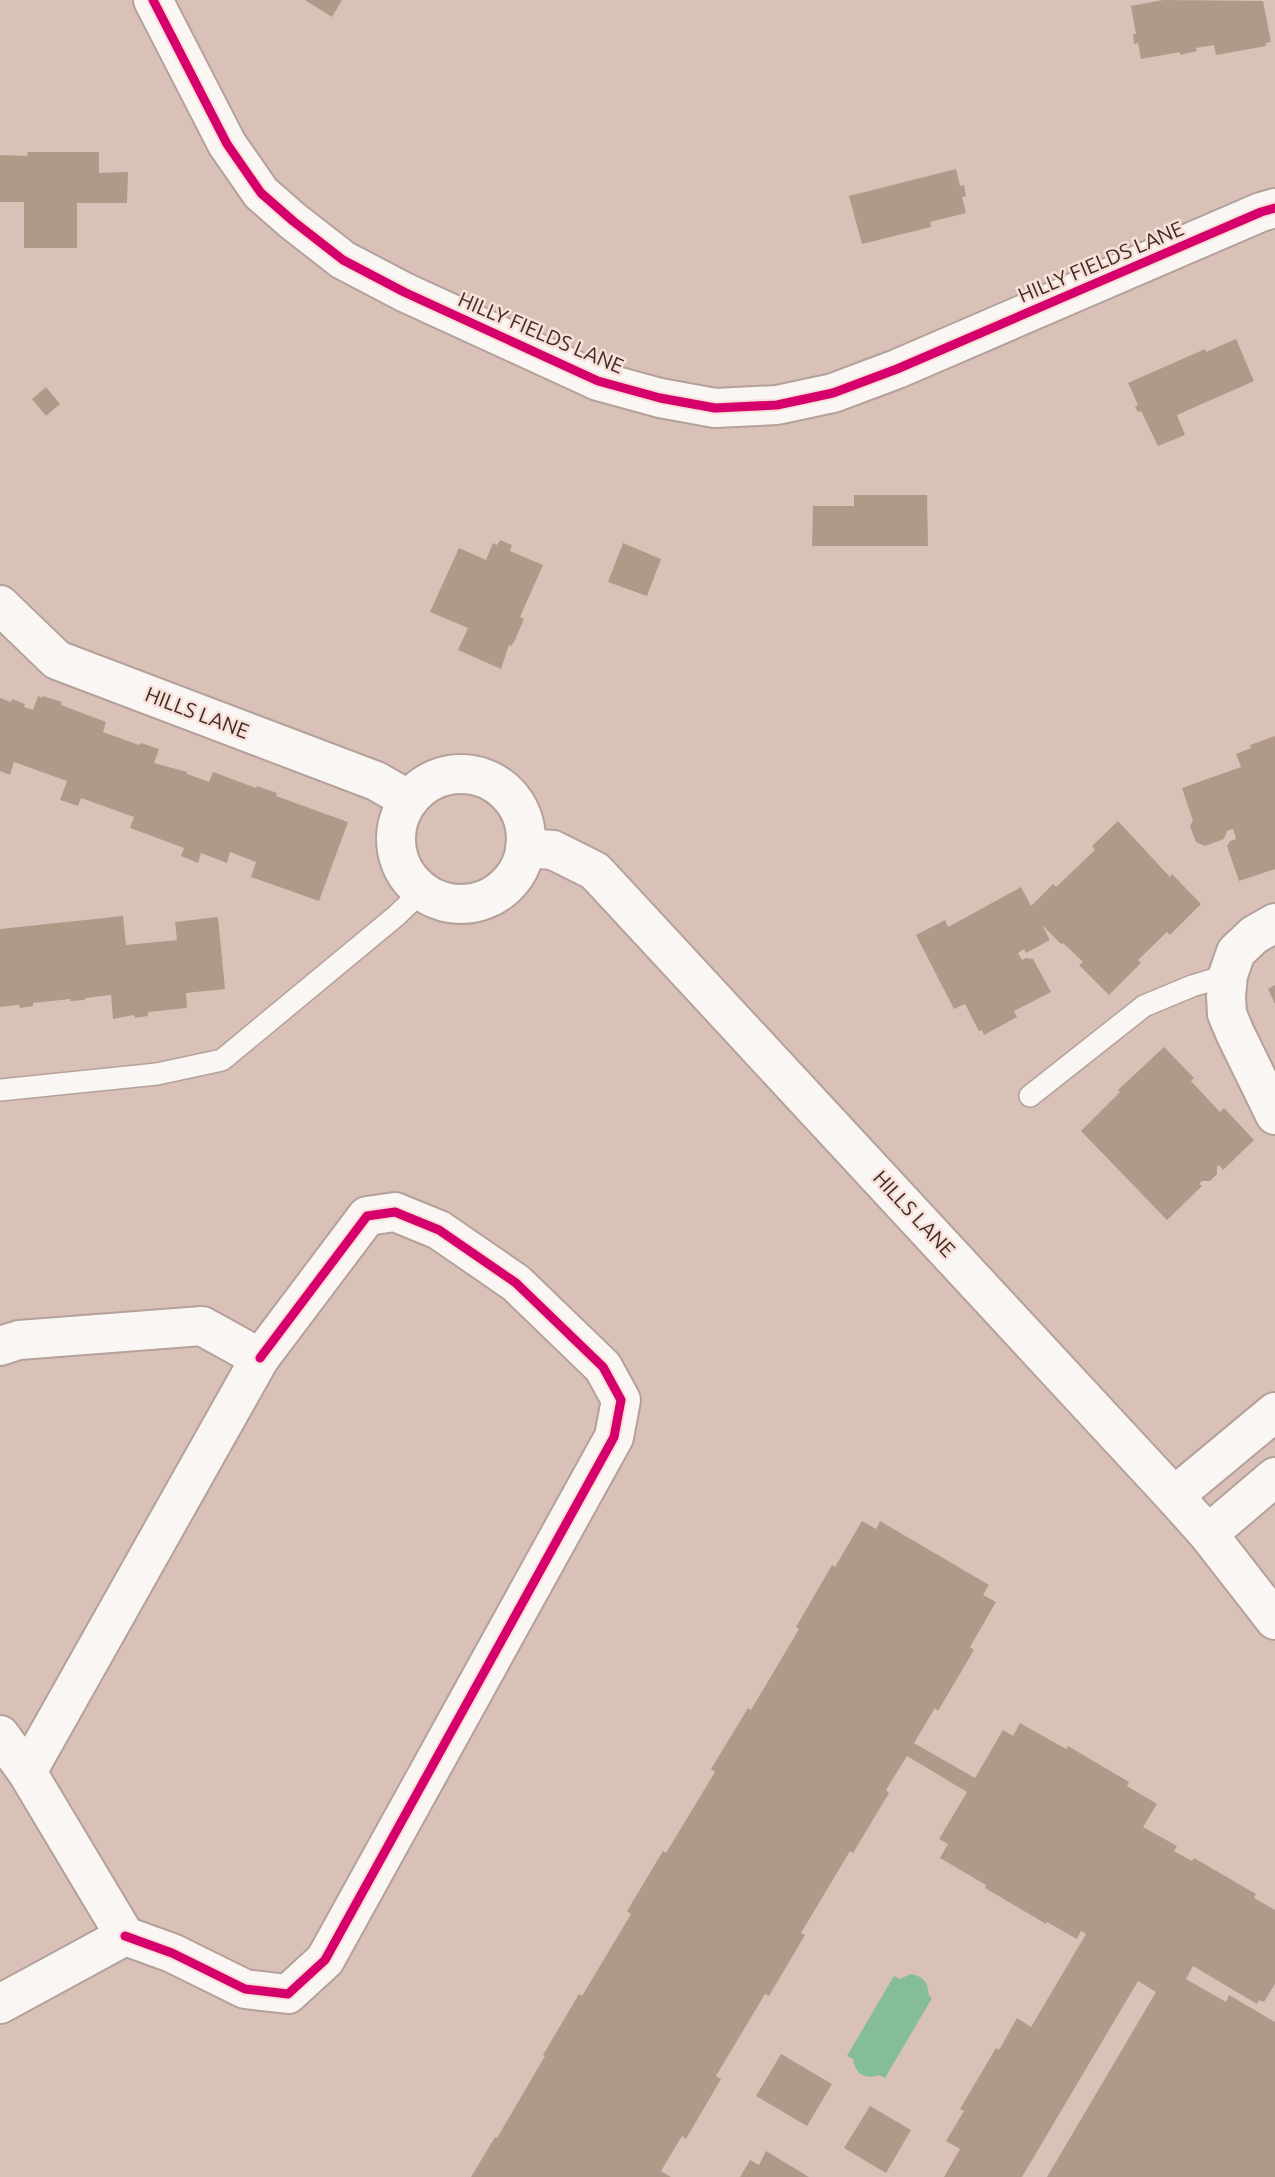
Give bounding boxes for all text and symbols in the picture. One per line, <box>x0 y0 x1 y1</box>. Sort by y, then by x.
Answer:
street label: HILLY FIELDS LANE <box>1014 215 1187 307</box>
street label: HILLY FIELDS LANE <box>455 286 628 378</box>
street label: HILLS LANE <box>142 681 253 743</box>
street label: HILLS LANE <box>869 1165 961 1261</box>

